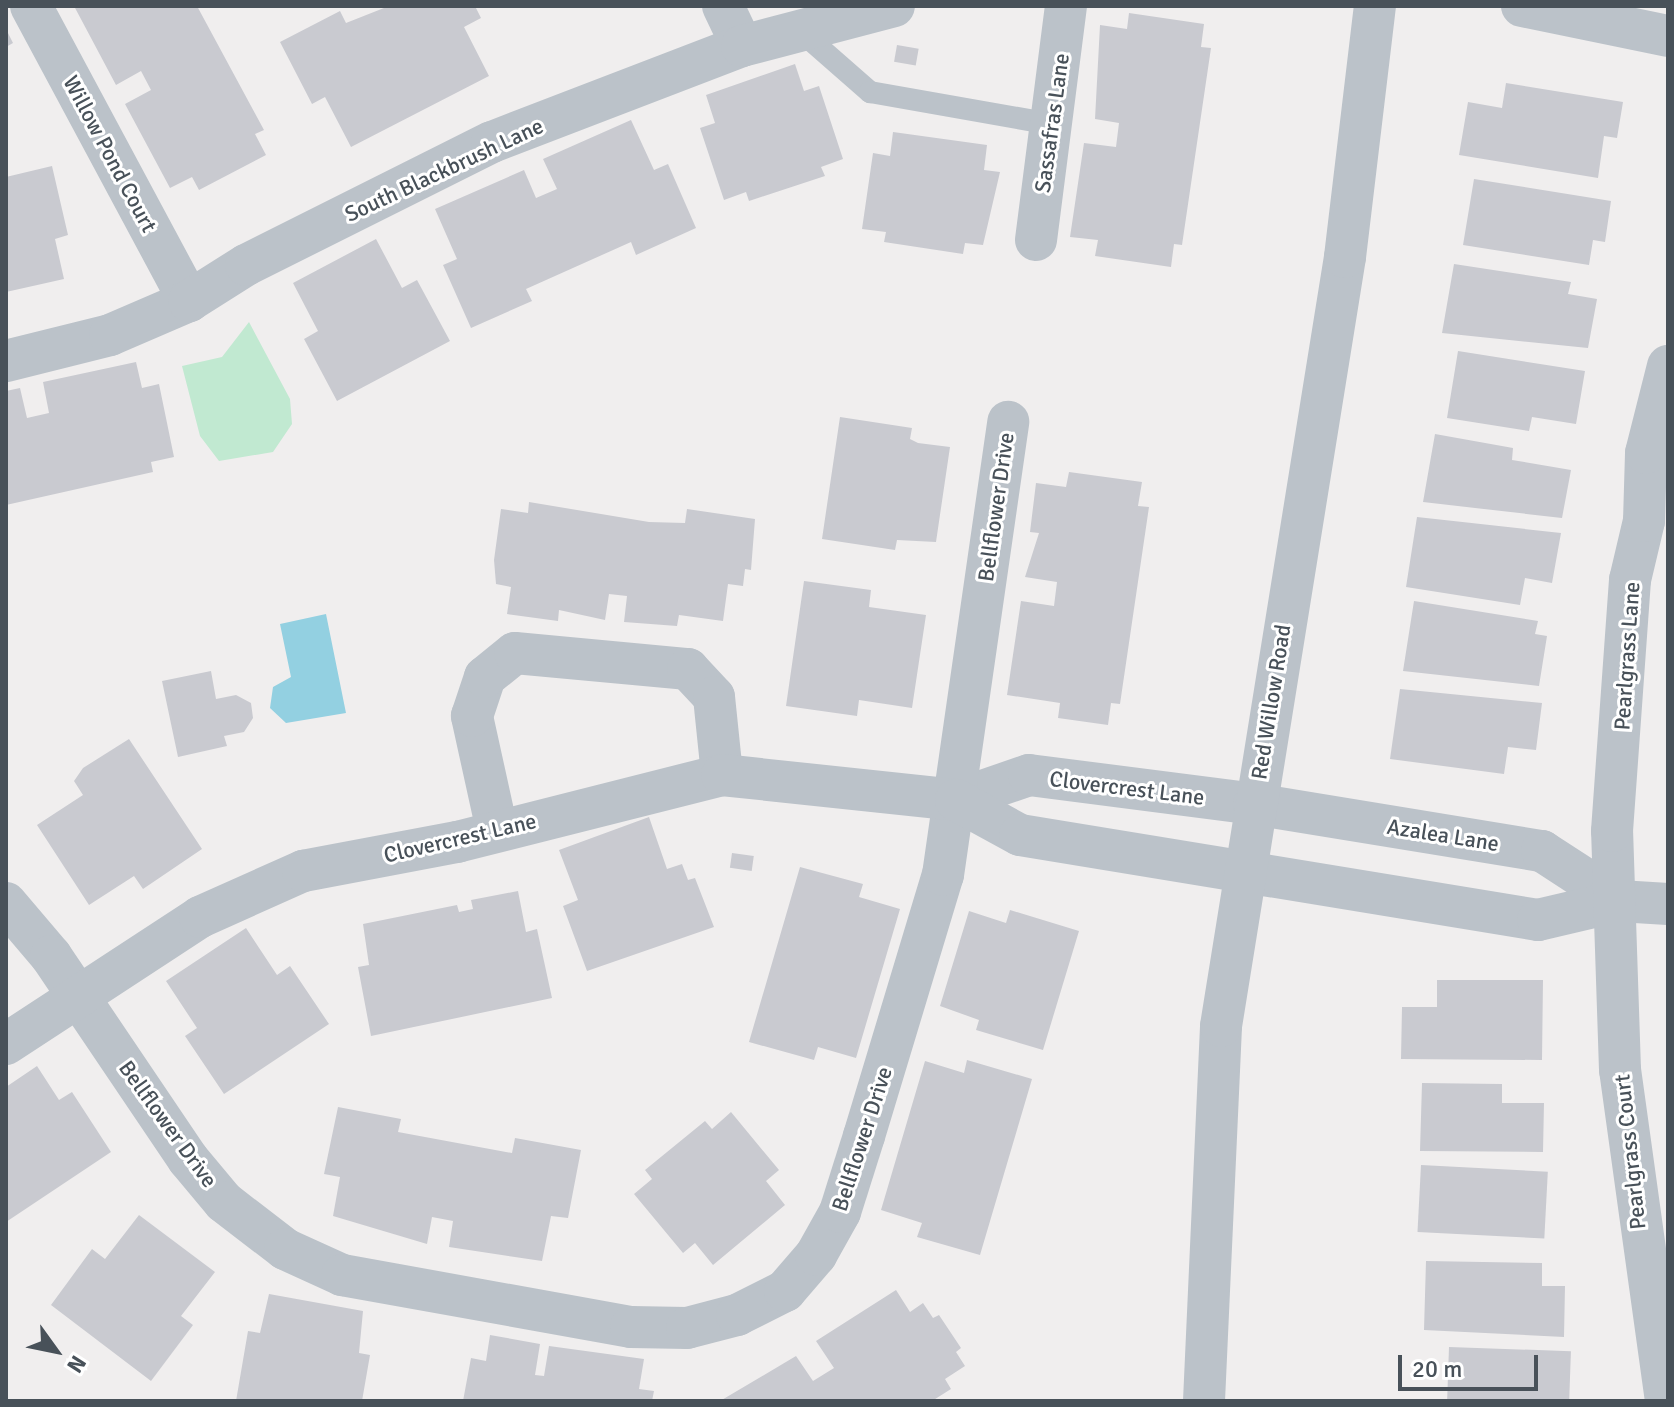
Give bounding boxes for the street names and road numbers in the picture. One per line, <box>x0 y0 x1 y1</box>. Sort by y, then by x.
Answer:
street label: Sassafras Lane <box>1029 52 1075 194</box>
street label: Willow Pond Court <box>58 71 162 237</box>
street label: South Blackbrush Lane <box>340 112 548 228</box>
street label: Bellflower Drive <box>972 431 1020 583</box>
street label: Pearlgrass Lane <box>1609 581 1645 731</box>
street label: Red Willow Road <box>1246 623 1296 781</box>
street label: Clovercrest Lane <box>1048 765 1206 811</box>
street label: Clovercrest Lane <box>381 808 539 868</box>
street label: Azalea Lane <box>1385 813 1501 857</box>
street label: Bellflower Drive <box>113 1055 223 1193</box>
street label: Bellflower Drive <box>826 1063 898 1215</box>
street label: Pearlgrass Court <box>1609 1073 1651 1231</box>

